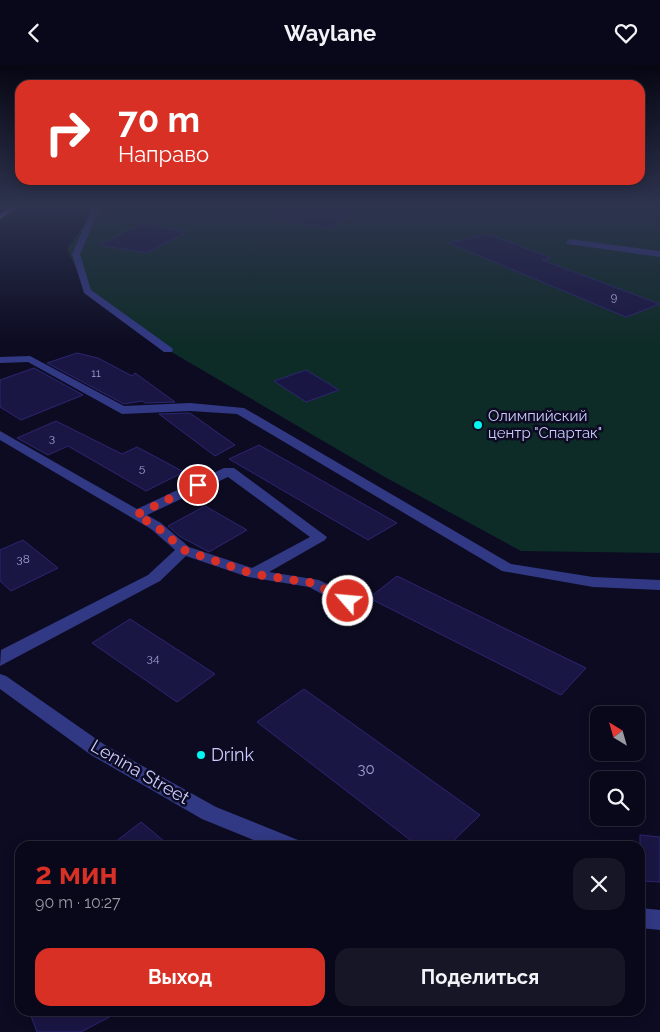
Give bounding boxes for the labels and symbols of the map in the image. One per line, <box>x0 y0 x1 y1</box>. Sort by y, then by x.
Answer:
house number: 9 <box>611 291 617 304</box>
house number: 11 <box>91 367 101 380</box>
place label: Олимпийский центр "Спартак" <box>488 407 602 442</box>
marker: Олимпийский центр "Спартак" <box>472 419 484 431</box>
house number: 3 <box>49 431 55 445</box>
house number: 5 <box>139 461 146 475</box>
pin <box>177 464 219 506</box>
house number: 38 <box>16 552 30 566</box>
position arrow <box>321 574 373 626</box>
house number: 34 <box>147 651 160 665</box>
north arrow <box>590 706 645 761</box>
street label: Lenina Street <box>87 735 193 808</box>
place label: Drink <box>211 744 255 765</box>
marker: Drink <box>195 749 207 761</box>
house number: 30 <box>357 760 375 778</box>

